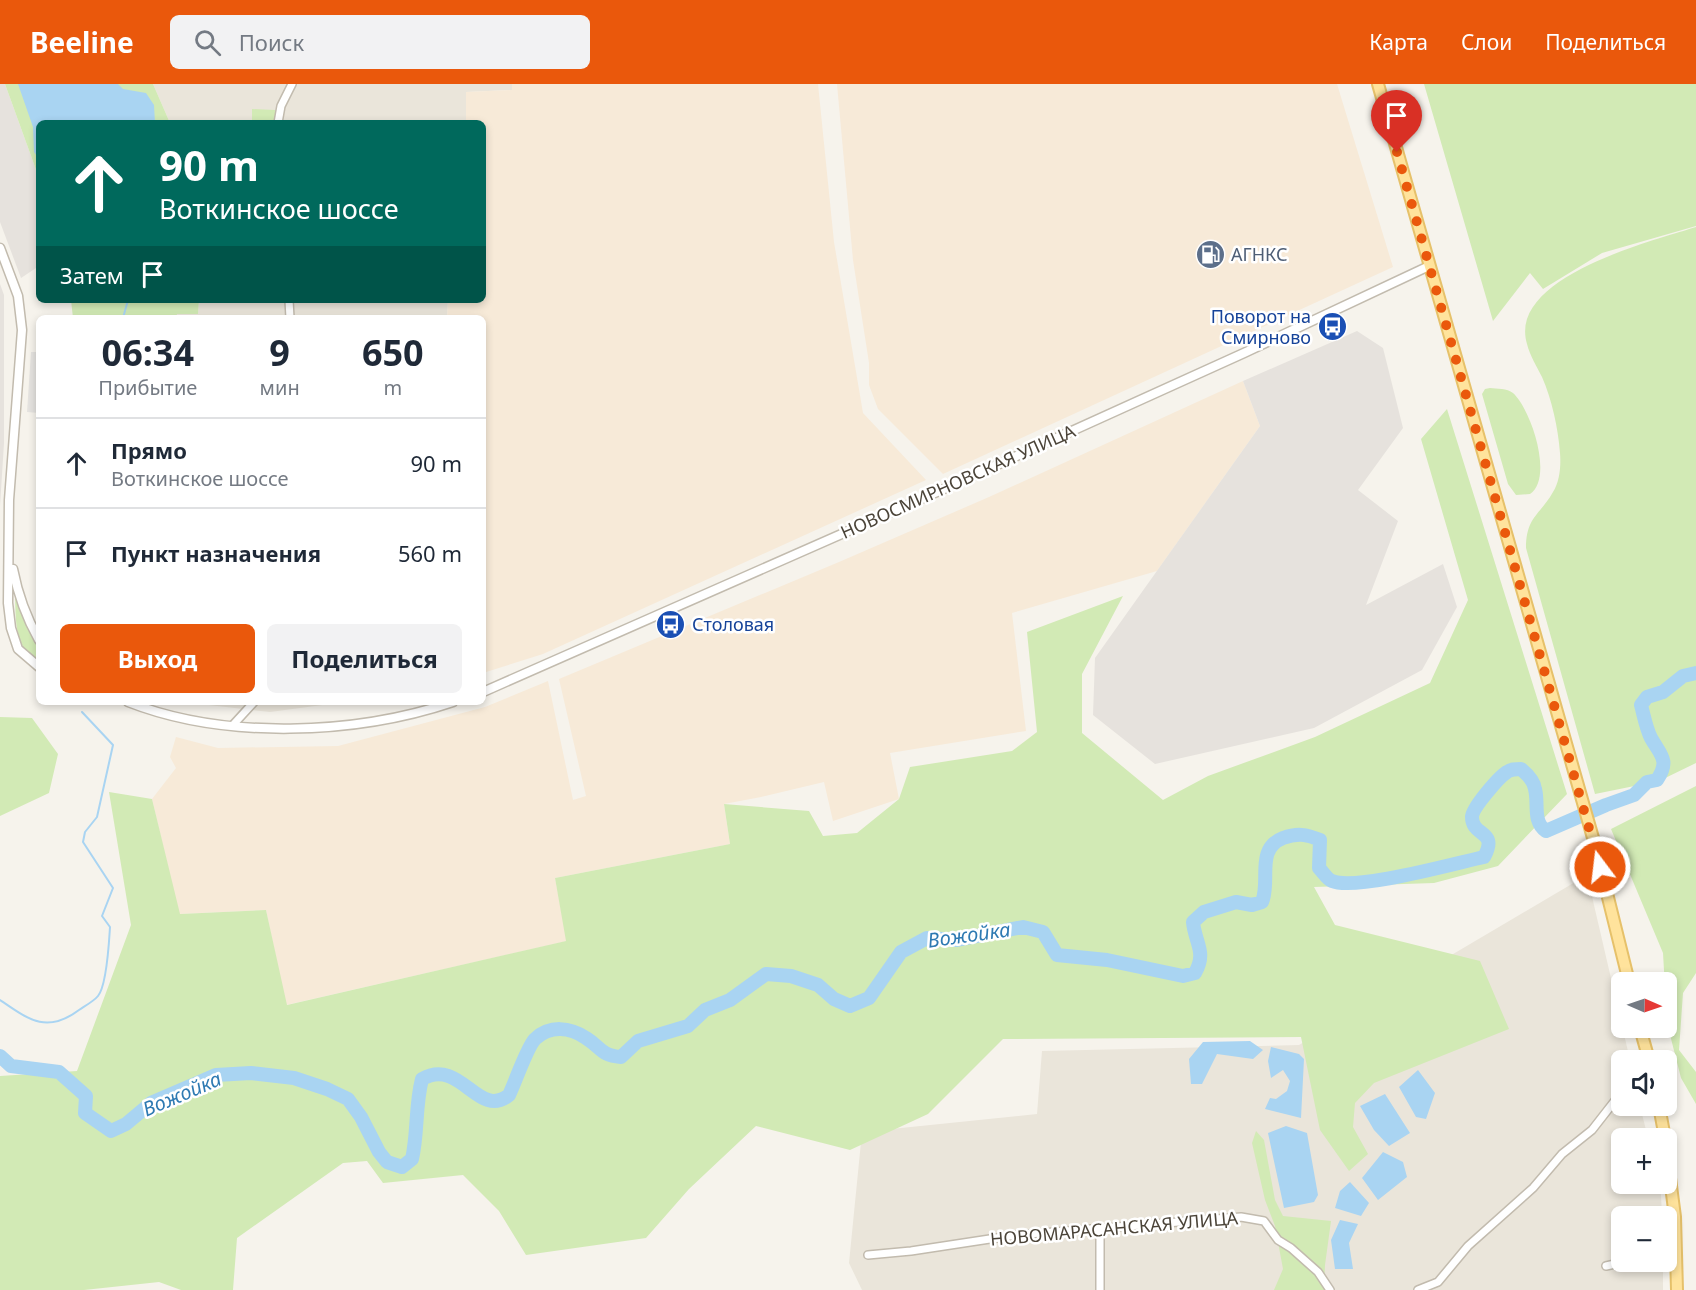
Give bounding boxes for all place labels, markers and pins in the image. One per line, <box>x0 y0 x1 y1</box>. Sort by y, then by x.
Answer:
pin <box>1371 90 1422 152</box>
fuel station icon: АГНКС <box>1194 239 1226 271</box>
place label: АГНКС <box>1231 242 1287 266</box>
place label: Поворот на Смирново <box>1211 304 1311 349</box>
bus stop icon: Поворот на Смирново <box>1316 311 1348 343</box>
bus stop icon: Столовая <box>655 609 687 641</box>
place label: Столовая <box>692 612 774 636</box>

